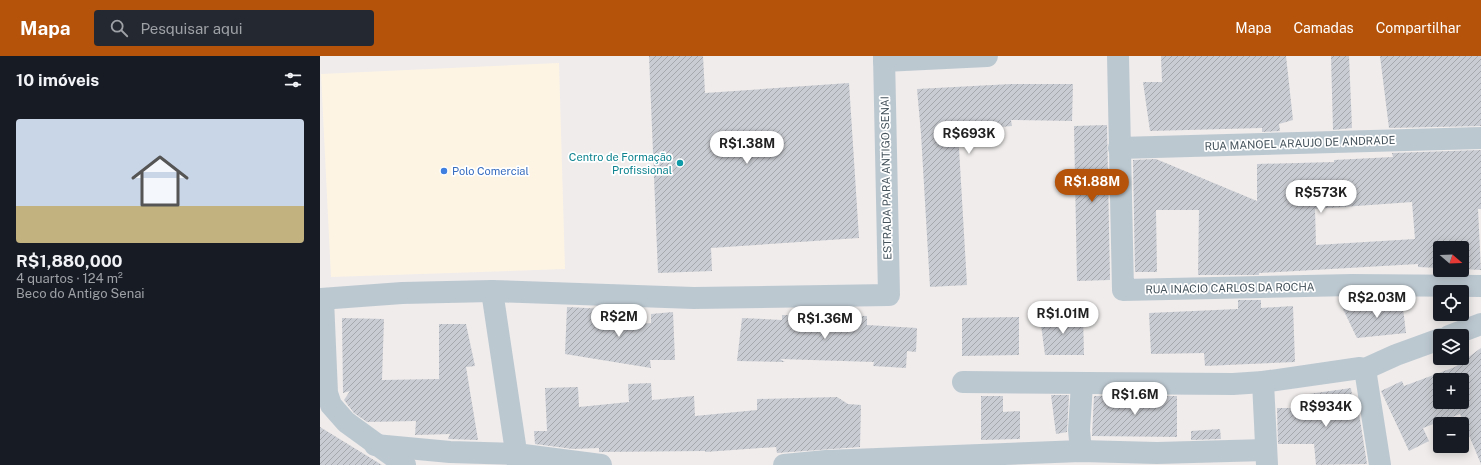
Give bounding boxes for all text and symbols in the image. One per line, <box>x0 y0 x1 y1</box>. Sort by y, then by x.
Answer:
search box <box>94 10 374 46</box>
text: Mapa <box>20 17 70 39</box>
icon: search <box>108 17 130 39</box>
text: Pesquisar aqui <box>140 20 242 37</box>
text: Mapa <box>1235 20 1271 36</box>
text: Camadas <box>1293 20 1354 36</box>
text: Compartilhar <box>1376 20 1461 36</box>
icon: filters <box>282 69 304 91</box>
text: 10 imóveis <box>16 70 99 90</box>
street label: ESTRADA PARA ANTIGO SENAI <box>879 96 893 260</box>
pin: R$693K <box>936 121 1002 155</box>
text: R$693K <box>943 126 995 141</box>
pin: R$1.38M <box>710 131 784 165</box>
street label: RUA MANOEL ARAUJO DE ANDRADE <box>1204 134 1396 152</box>
text: R$1.38M <box>719 136 775 151</box>
icon: home <box>124 145 196 217</box>
place label: Centro de Formação Profissional <box>569 151 672 176</box>
marker: Centro de Formação Profissional <box>675 158 685 168</box>
place label: Polo Comercial <box>452 165 529 177</box>
marker: Polo Comercial <box>439 166 449 176</box>
pin: R$1.88M <box>1055 169 1129 203</box>
text: R$1.88M <box>1064 174 1120 189</box>
pin: R$573K <box>1288 180 1354 214</box>
text: R$573K <box>1295 185 1347 200</box>
north arrow <box>1433 241 1469 277</box>
map controls <box>1433 241 1469 453</box>
text: R$1,880,000 <box>16 251 123 271</box>
text: 4 quartos · 124 m² <box>16 271 123 286</box>
street label: RUA INACIO CARLOS DA ROCHA <box>1145 281 1315 295</box>
pin: R$2.03M <box>1340 285 1414 319</box>
button: locate <box>1433 285 1469 321</box>
text: Beco do Antigo Senai <box>16 286 145 301</box>
text: R$2.03M <box>1348 290 1406 305</box>
pin: R$1.01M <box>1026 301 1100 335</box>
pin: R$2M <box>595 304 643 338</box>
pin: R$1.36M <box>788 306 862 340</box>
text: R$1.01M <box>1037 306 1089 321</box>
text: R$2M <box>600 309 638 324</box>
text: R$1.36M <box>797 311 853 326</box>
button: layers <box>1433 329 1469 365</box>
button: + <box>1433 373 1469 409</box>
pin: R$1.6M <box>1102 382 1168 416</box>
text: R$1.6M <box>1111 387 1159 402</box>
pin: R$934K <box>1293 394 1359 428</box>
text: R$934K <box>1300 399 1352 414</box>
button: − <box>1433 417 1469 453</box>

